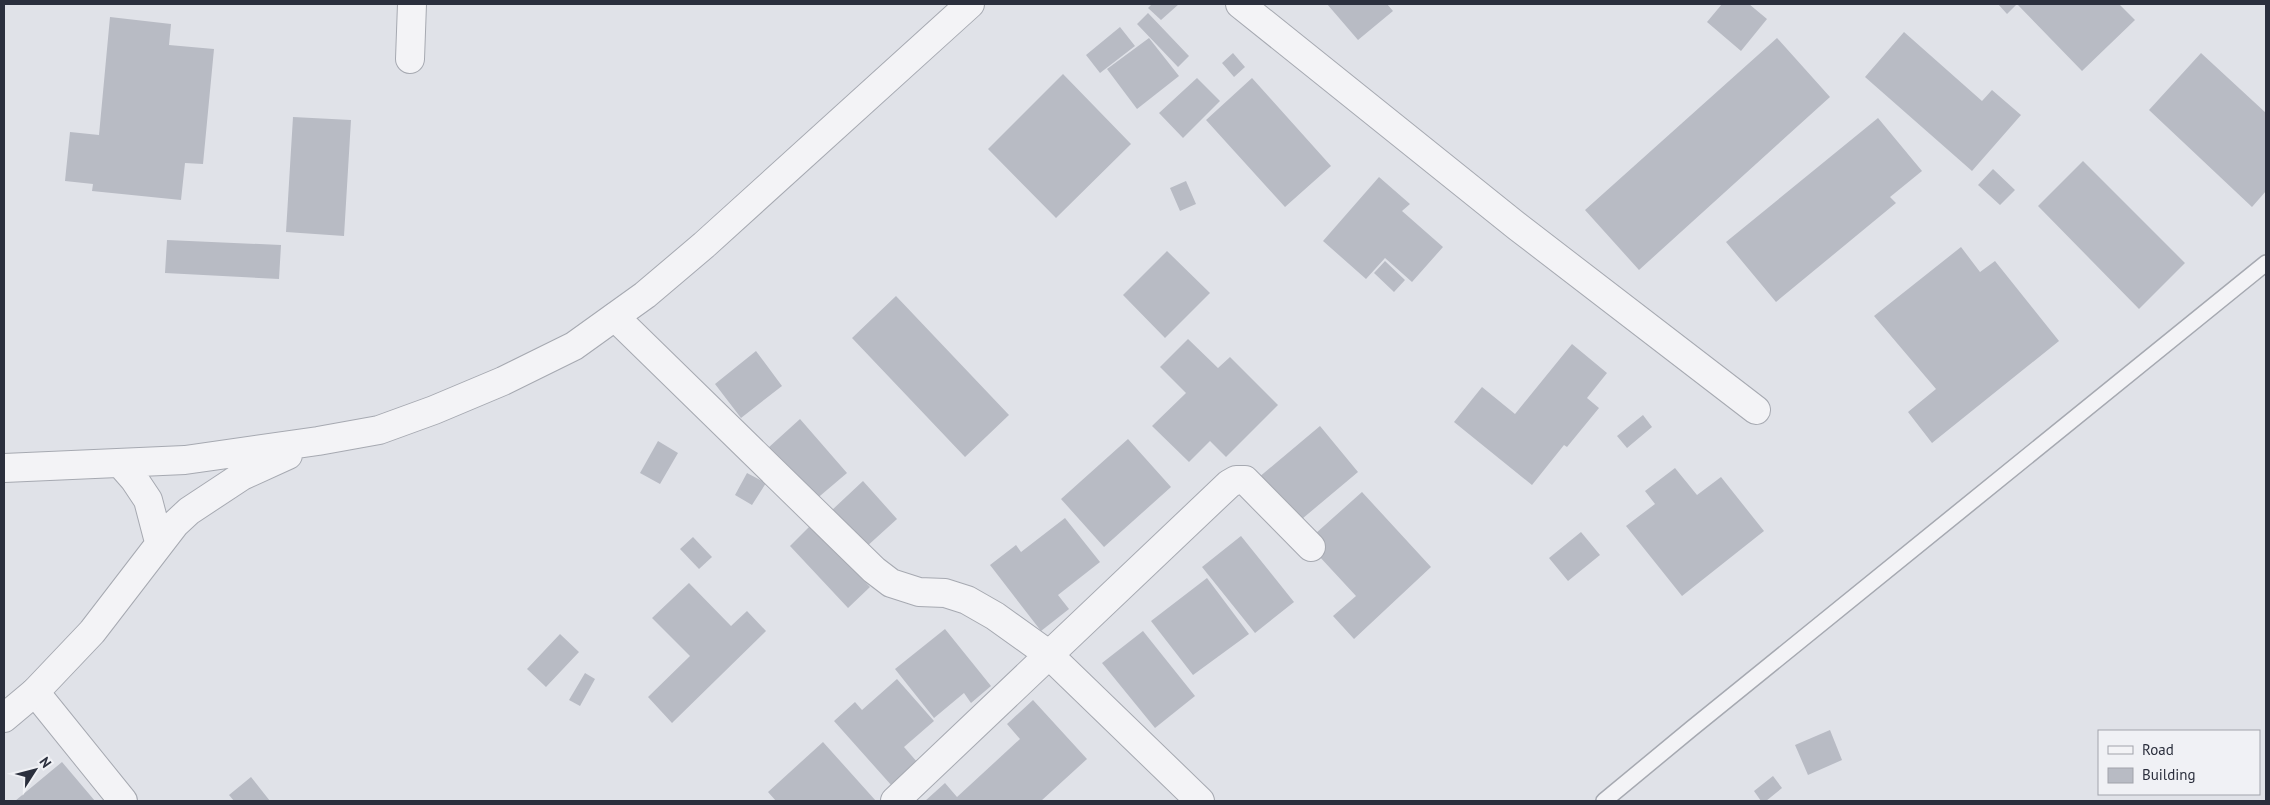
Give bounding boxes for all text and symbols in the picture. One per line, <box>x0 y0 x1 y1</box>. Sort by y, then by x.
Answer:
legend <box>2098 730 2260 795</box>
text: Road <box>2142 740 2174 759</box>
north arrow <box>10 745 60 795</box>
text: N <box>36 753 56 771</box>
text: Building <box>2142 765 2196 784</box>

